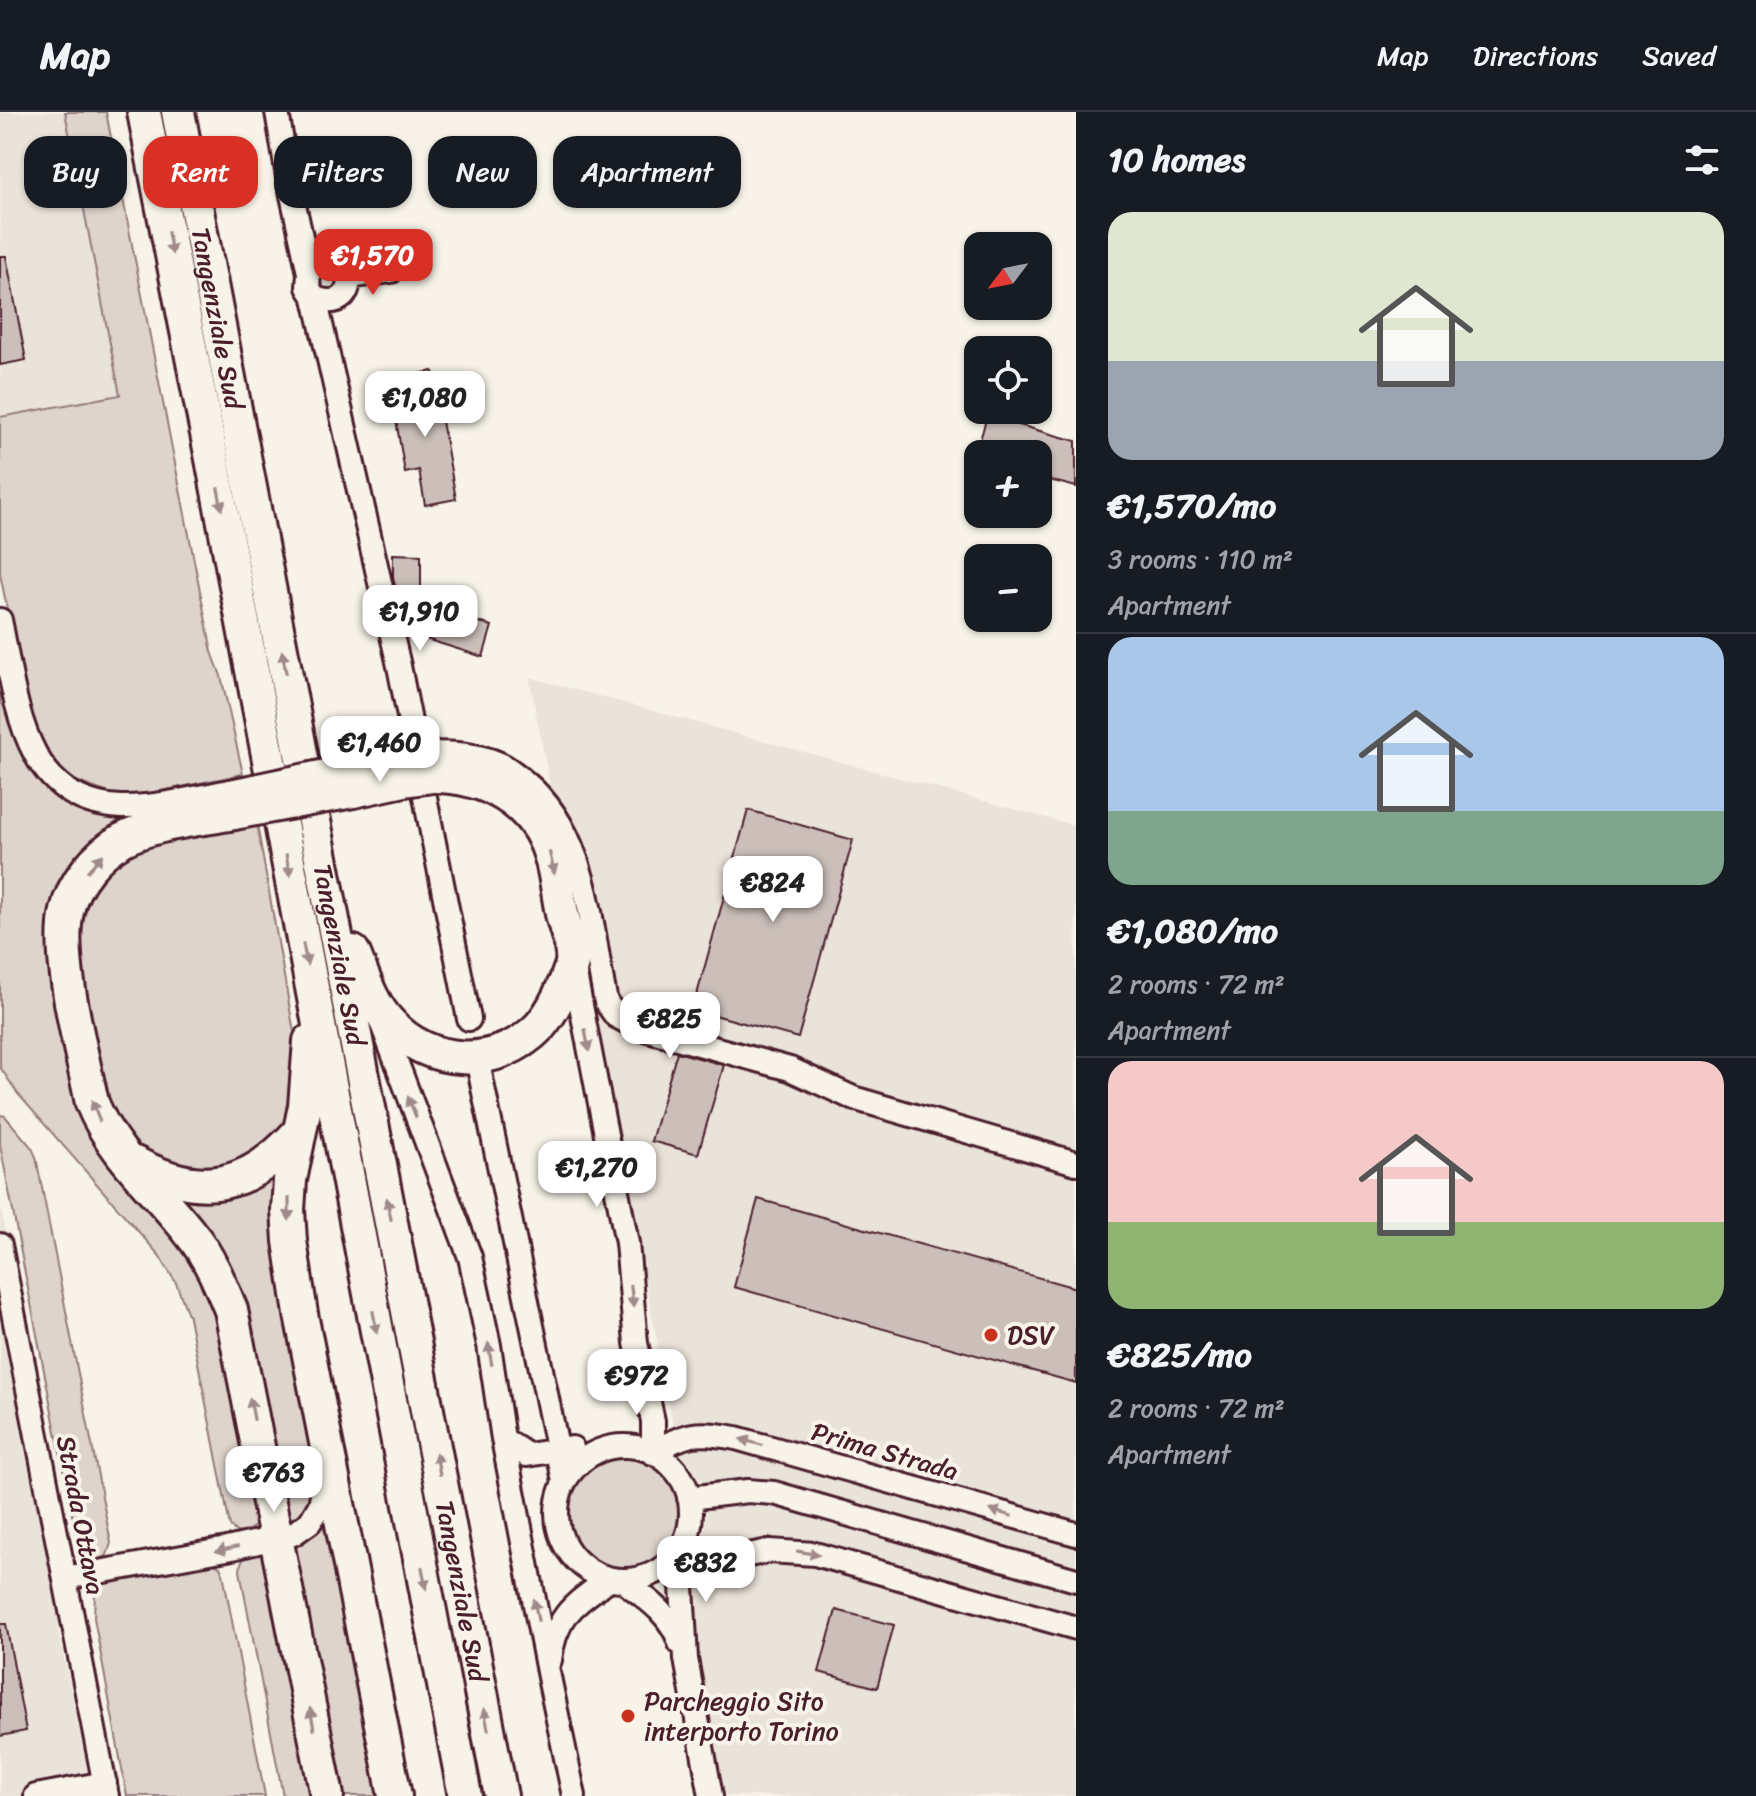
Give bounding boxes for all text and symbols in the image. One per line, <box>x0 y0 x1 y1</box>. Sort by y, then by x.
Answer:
text: Map <box>40 22 110 89</box>
text: Map <box>1377 31 1429 80</box>
text: Directions <box>1473 31 1598 80</box>
text: Saved <box>1642 31 1716 80</box>
text: 10 homes <box>1108 130 1246 190</box>
chip: Buy <box>24 136 127 208</box>
chip: Rent <box>143 136 258 208</box>
chip: Filters <box>274 136 412 208</box>
chip: New <box>428 136 537 208</box>
chip: Apartment <box>553 136 741 208</box>
icon: filters <box>1680 138 1724 182</box>
street label: Tangenziale Sud <box>178 224 258 415</box>
pin: €1,570 <box>308 229 438 297</box>
one-way arrow <box>164 231 177 256</box>
text: €1,570 <box>332 232 414 278</box>
north arrow <box>964 232 1052 320</box>
map controls <box>964 232 1052 632</box>
icon: home <box>1344 264 1488 408</box>
button: locate <box>964 336 1052 424</box>
pin: €1,080 <box>360 371 490 439</box>
text: €1,080 <box>383 374 467 420</box>
button: + <box>964 440 1052 528</box>
text: €1,570/mo <box>1108 476 1276 536</box>
one-way arrow <box>214 486 227 511</box>
text: 3 rooms · 110 m² <box>1108 536 1293 582</box>
button: − <box>964 544 1052 632</box>
text: Apartment <box>1108 582 1231 628</box>
pin: €1,910 <box>355 585 485 653</box>
text: €1,910 <box>381 588 459 634</box>
one-way arrow <box>277 650 289 675</box>
icon: home <box>1344 689 1488 833</box>
pin: €1,460 <box>315 716 445 784</box>
text: €1,460 <box>339 719 421 765</box>
one-way arrow <box>546 851 559 876</box>
one-way arrow <box>282 852 294 877</box>
one-way arrow <box>85 854 103 873</box>
pin: €824 <box>726 856 820 924</box>
text: €824 <box>741 859 805 905</box>
street label: Tangenziale Sud <box>300 860 380 1052</box>
text: €1,080/mo <box>1108 901 1278 961</box>
one-way arrow <box>299 941 312 966</box>
text: 2 rooms · 72 m² <box>1108 961 1285 1007</box>
pin: €825 <box>623 992 717 1060</box>
text: €825 <box>638 995 702 1041</box>
text: Apartment <box>1108 1007 1231 1053</box>
one-way arrow <box>582 1027 594 1052</box>
one-way arrow <box>406 1095 419 1119</box>
one-way arrow <box>89 1099 102 1123</box>
icon: home <box>1344 1113 1488 1257</box>
pin: €1,270 <box>532 1141 662 1209</box>
text: €1,270 <box>556 1144 638 1190</box>
one-way arrow <box>382 1196 395 1221</box>
one-way arrow <box>283 1197 295 1222</box>
one-way arrow <box>625 1284 638 1309</box>
one-way arrow <box>370 1310 382 1335</box>
place label: DSV <box>1007 1312 1056 1358</box>
text: €825/mo <box>1108 1325 1252 1385</box>
marker: DSV <box>982 1326 1000 1344</box>
one-way arrow <box>483 1341 496 1366</box>
pin: €972 <box>590 1349 684 1417</box>
text: €972 <box>605 1352 669 1398</box>
text: 2 rooms · 72 m² <box>1108 1385 1285 1431</box>
one-way arrow <box>246 1396 258 1421</box>
street label: Prima Strada <box>806 1408 964 1494</box>
street label: Strada Ottava <box>43 1431 119 1599</box>
text: Apartment <box>1108 1431 1231 1477</box>
one-way arrow <box>738 1435 762 1448</box>
pin: €763 <box>227 1446 321 1514</box>
text: €763 <box>243 1449 305 1495</box>
one-way arrow <box>431 1451 443 1476</box>
street label: Tangenziale Sud <box>422 1496 502 1688</box>
one-way arrow <box>989 1506 1013 1519</box>
pin: €832 <box>659 1536 753 1604</box>
text: €832 <box>675 1539 737 1585</box>
one-way arrow <box>214 1543 239 1556</box>
one-way arrow <box>795 1547 820 1560</box>
one-way arrow <box>418 1566 430 1591</box>
one-way arrow <box>529 1597 541 1622</box>
place label: Parcheggio Sito interporto Torino <box>644 1678 839 1754</box>
one-way arrow <box>306 1707 318 1732</box>
one-way arrow <box>480 1707 492 1732</box>
marker: Parcheggio Sito interporto Torino <box>619 1707 637 1725</box>

